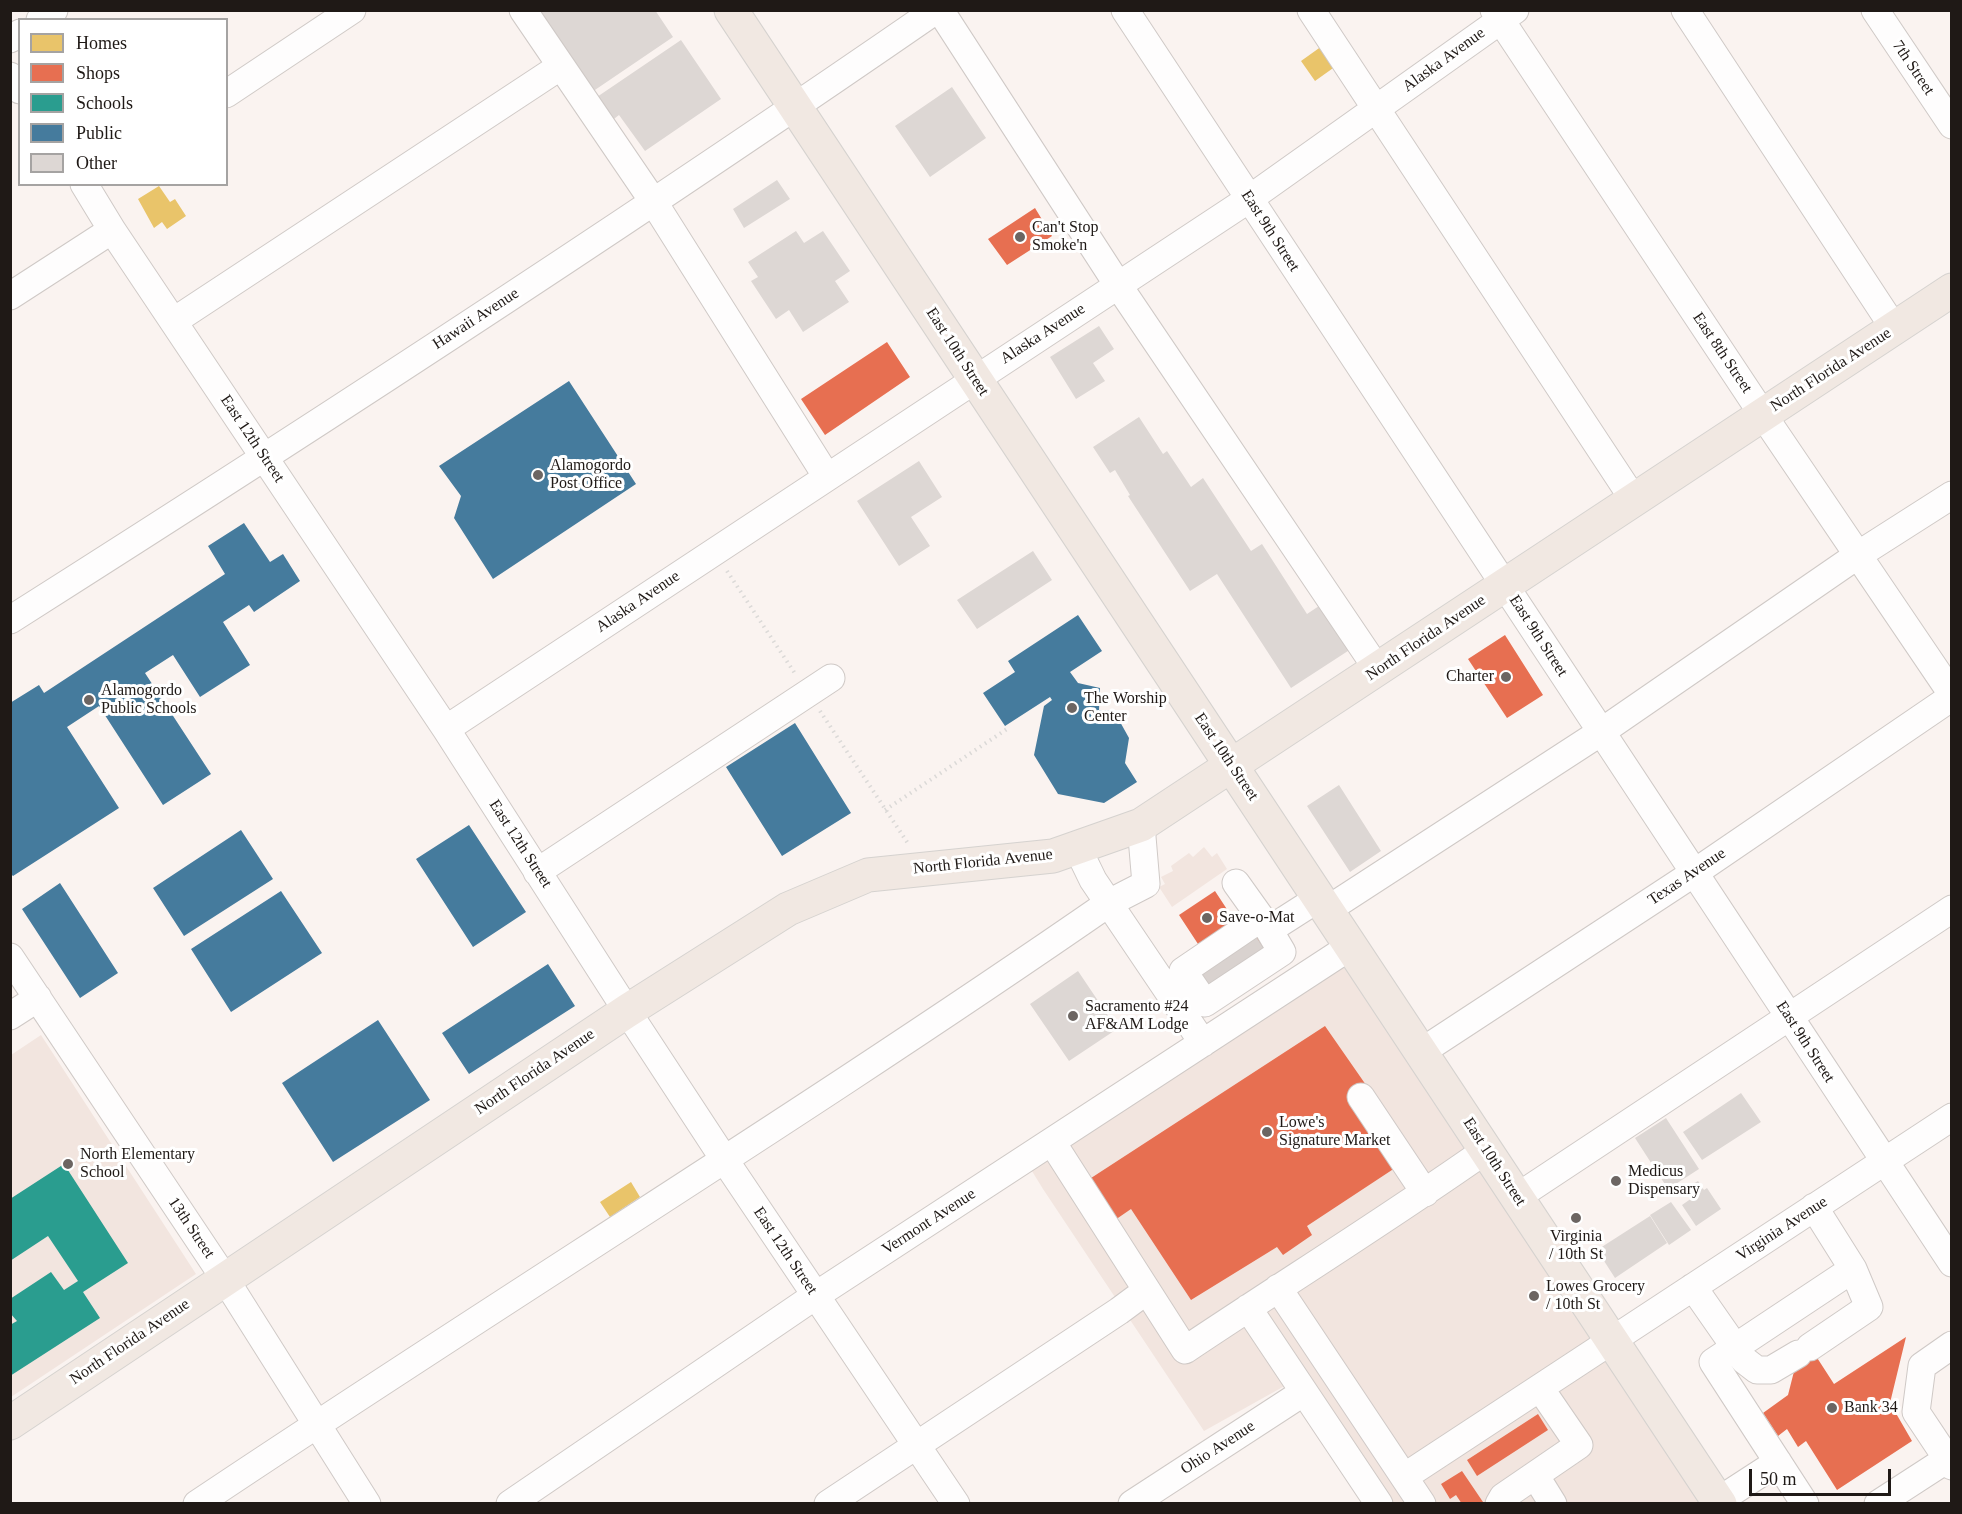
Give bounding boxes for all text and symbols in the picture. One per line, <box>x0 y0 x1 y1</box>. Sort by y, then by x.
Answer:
legend <box>18 18 228 186</box>
street label: Alaska Avenue <box>1399 24 1489 96</box>
text: Homes <box>76 33 127 53</box>
street label: 7th Street <box>1888 37 1938 99</box>
text: Shops <box>76 63 120 83</box>
text: Schools <box>76 93 133 113</box>
text: Public <box>76 123 122 143</box>
text: Other <box>76 153 117 173</box>
street label: East 9th Street <box>1237 187 1303 275</box>
place label: Can't Stop Smoke'n <box>1032 218 1098 256</box>
marker: Can't Stop Smoke'n <box>1013 230 1027 244</box>
street label: Hawaii Avenue <box>429 284 523 354</box>
street label: Alaska Avenue <box>997 300 1089 368</box>
street label: East 10th Street <box>921 304 993 400</box>
street label: East 8th Street <box>1688 309 1756 397</box>
street label: North Florida Avenue <box>1767 324 1895 416</box>
street label: East 12th Street <box>216 392 288 486</box>
place label: Alamogordo Post Office <box>550 456 631 494</box>
marker: Alamogordo Post Office <box>531 468 545 482</box>
street label: Alaska Avenue <box>592 567 684 637</box>
street label: North Florida Avenue <box>1363 591 1489 685</box>
street label: East 9th Street <box>1505 592 1571 680</box>
place label: Charter <box>1446 667 1494 687</box>
marker: Charter <box>1499 670 1513 684</box>
place label: Alamogordo Public Schools <box>101 681 197 719</box>
place label: The Worship Center <box>1084 689 1167 727</box>
marker: Alamogordo Public Schools <box>82 693 96 707</box>
marker: The Worship Center <box>1065 701 1079 715</box>
street label: East 10th Street <box>1190 710 1262 804</box>
street label: East 12th Street <box>484 796 556 892</box>
street label: Texas Avenue <box>1644 844 1730 910</box>
street label: North Florida Avenue <box>912 845 1054 879</box>
place label: Save-o-Mat <box>1219 908 1295 928</box>
marker: Save-o-Mat <box>1200 911 1214 925</box>
place label: Sacramento #24 AF&AM Lodge <box>1085 997 1189 1035</box>
street label: East 9th Street <box>1772 998 1838 1086</box>
marker: Sacramento #24 AF&AM Lodge <box>1066 1009 1080 1023</box>
street label: North Florida Avenue <box>472 1025 598 1119</box>
place label: Lowe's Signature Market <box>1279 1113 1391 1151</box>
street label: East 10th Street <box>1458 1114 1530 1210</box>
marker: Lowe's Signature Market <box>1260 1125 1274 1139</box>
place label: North Elementary School <box>80 1145 195 1183</box>
marker: North Elementary School <box>61 1157 75 1171</box>
place label: Medicus Dispensary <box>1628 1162 1700 1200</box>
marker: Medicus Dispensary <box>1609 1174 1623 1188</box>
street label: Vermont Avenue <box>879 1185 979 1259</box>
street label: Virginia Avenue <box>1733 1192 1831 1266</box>
street label: 13th Street <box>164 1194 218 1262</box>
street label: East 12th Street <box>749 1204 821 1298</box>
marker: Virginia / 10th St <box>1569 1211 1583 1225</box>
place label: Virginia / 10th St <box>1549 1227 1603 1265</box>
place label: Lowes Grocery / 10th St <box>1546 1277 1645 1315</box>
marker: Lowes Grocery / 10th St <box>1527 1289 1541 1303</box>
street label: North Florida Avenue <box>67 1295 193 1389</box>
place label: Bank 34 <box>1844 1398 1898 1418</box>
marker: Bank 34 <box>1825 1401 1839 1415</box>
street label: Ohio Avenue <box>1177 1417 1259 1479</box>
scale bar <box>1752 1457 1894 1495</box>
text: 50 m <box>1760 1469 1797 1489</box>

